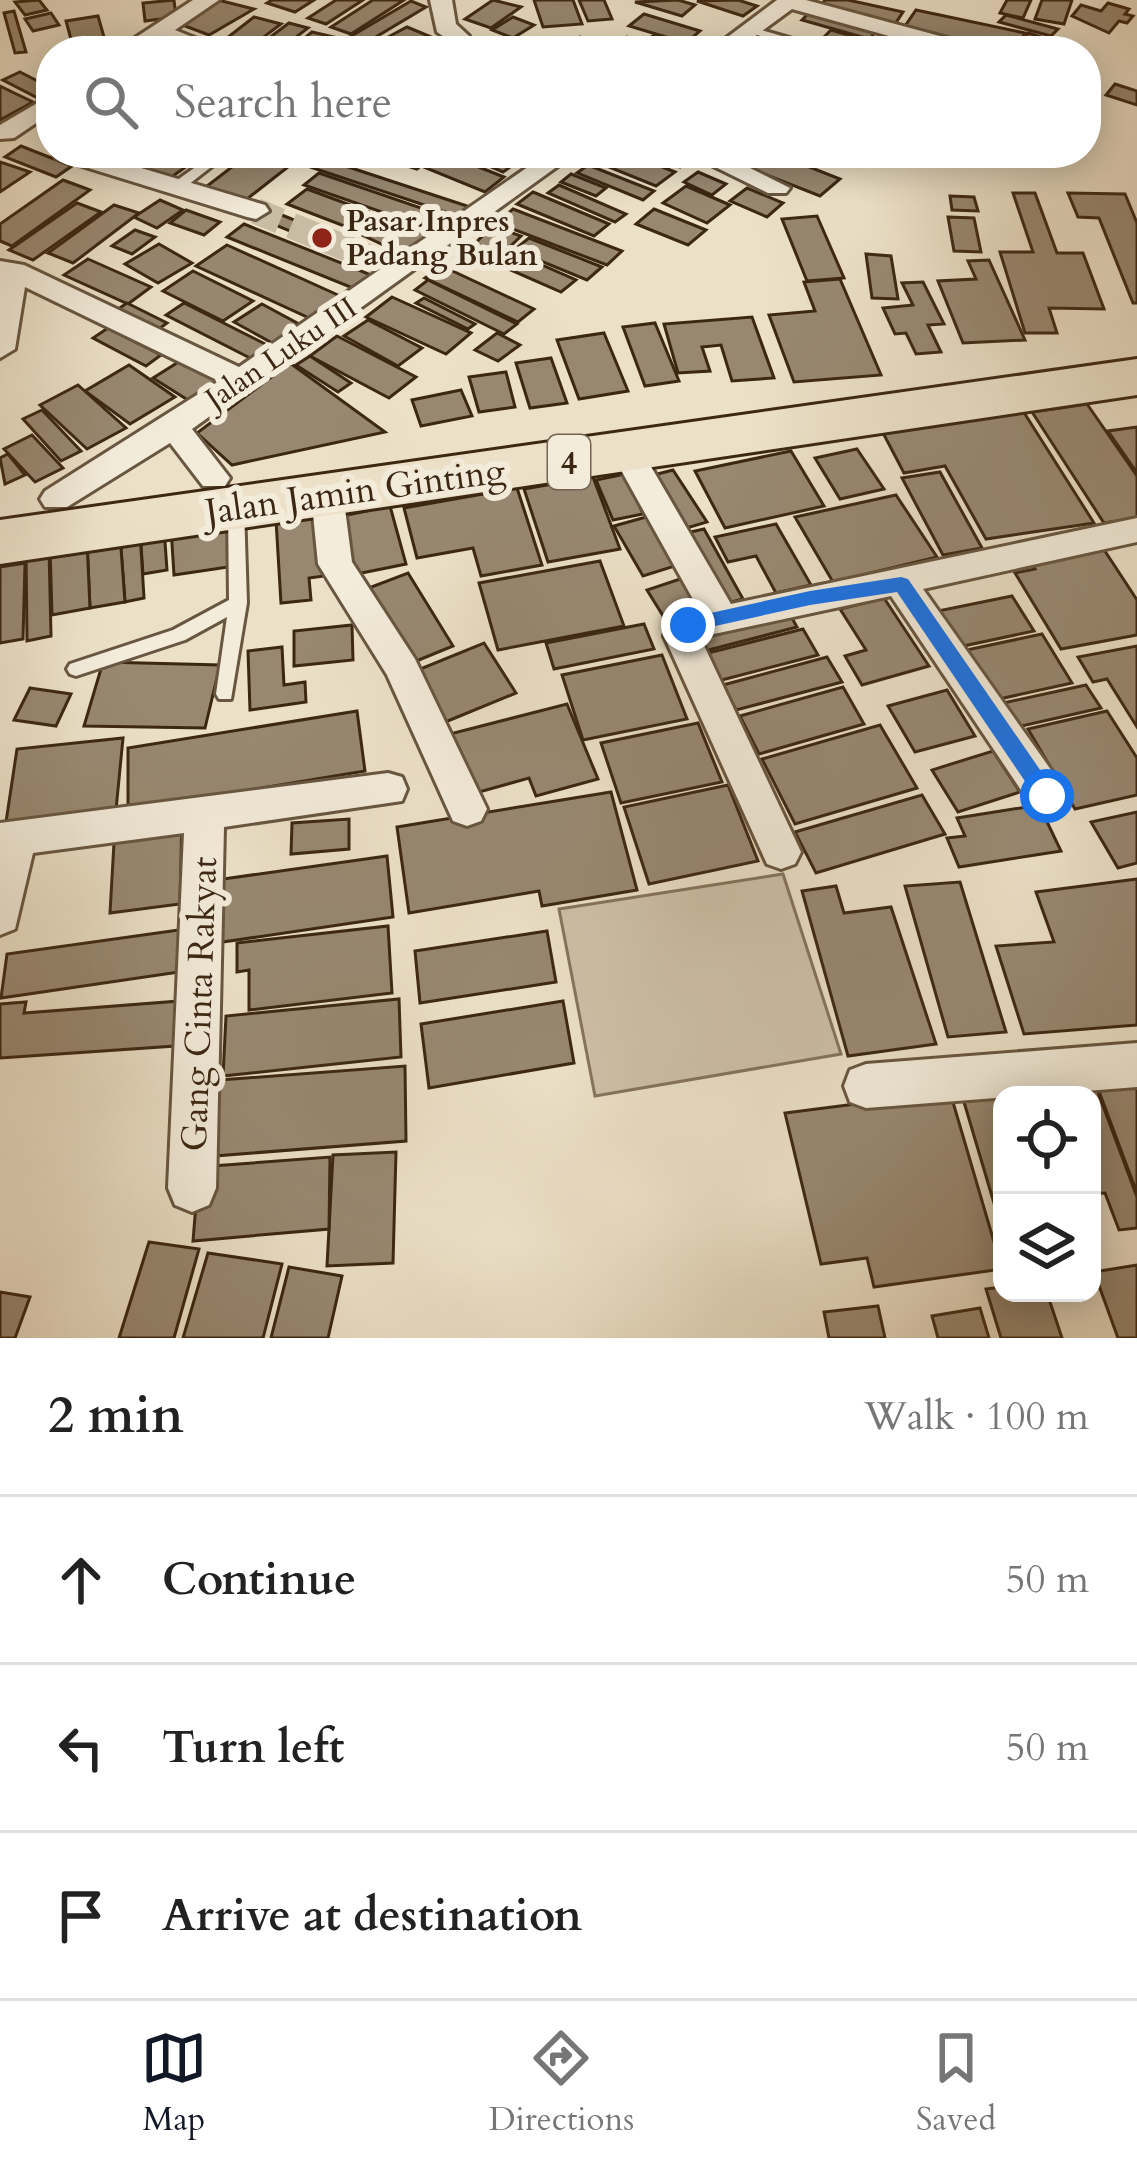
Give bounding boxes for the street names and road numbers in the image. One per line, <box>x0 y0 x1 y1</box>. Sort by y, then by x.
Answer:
street label: Jalan Luku III <box>194 288 365 422</box>
road number: 4 <box>548 435 590 489</box>
street label: Jalan Jamin Ginting <box>197 446 509 537</box>
street label: Gang Cinta Rakyat <box>170 856 229 1152</box>

